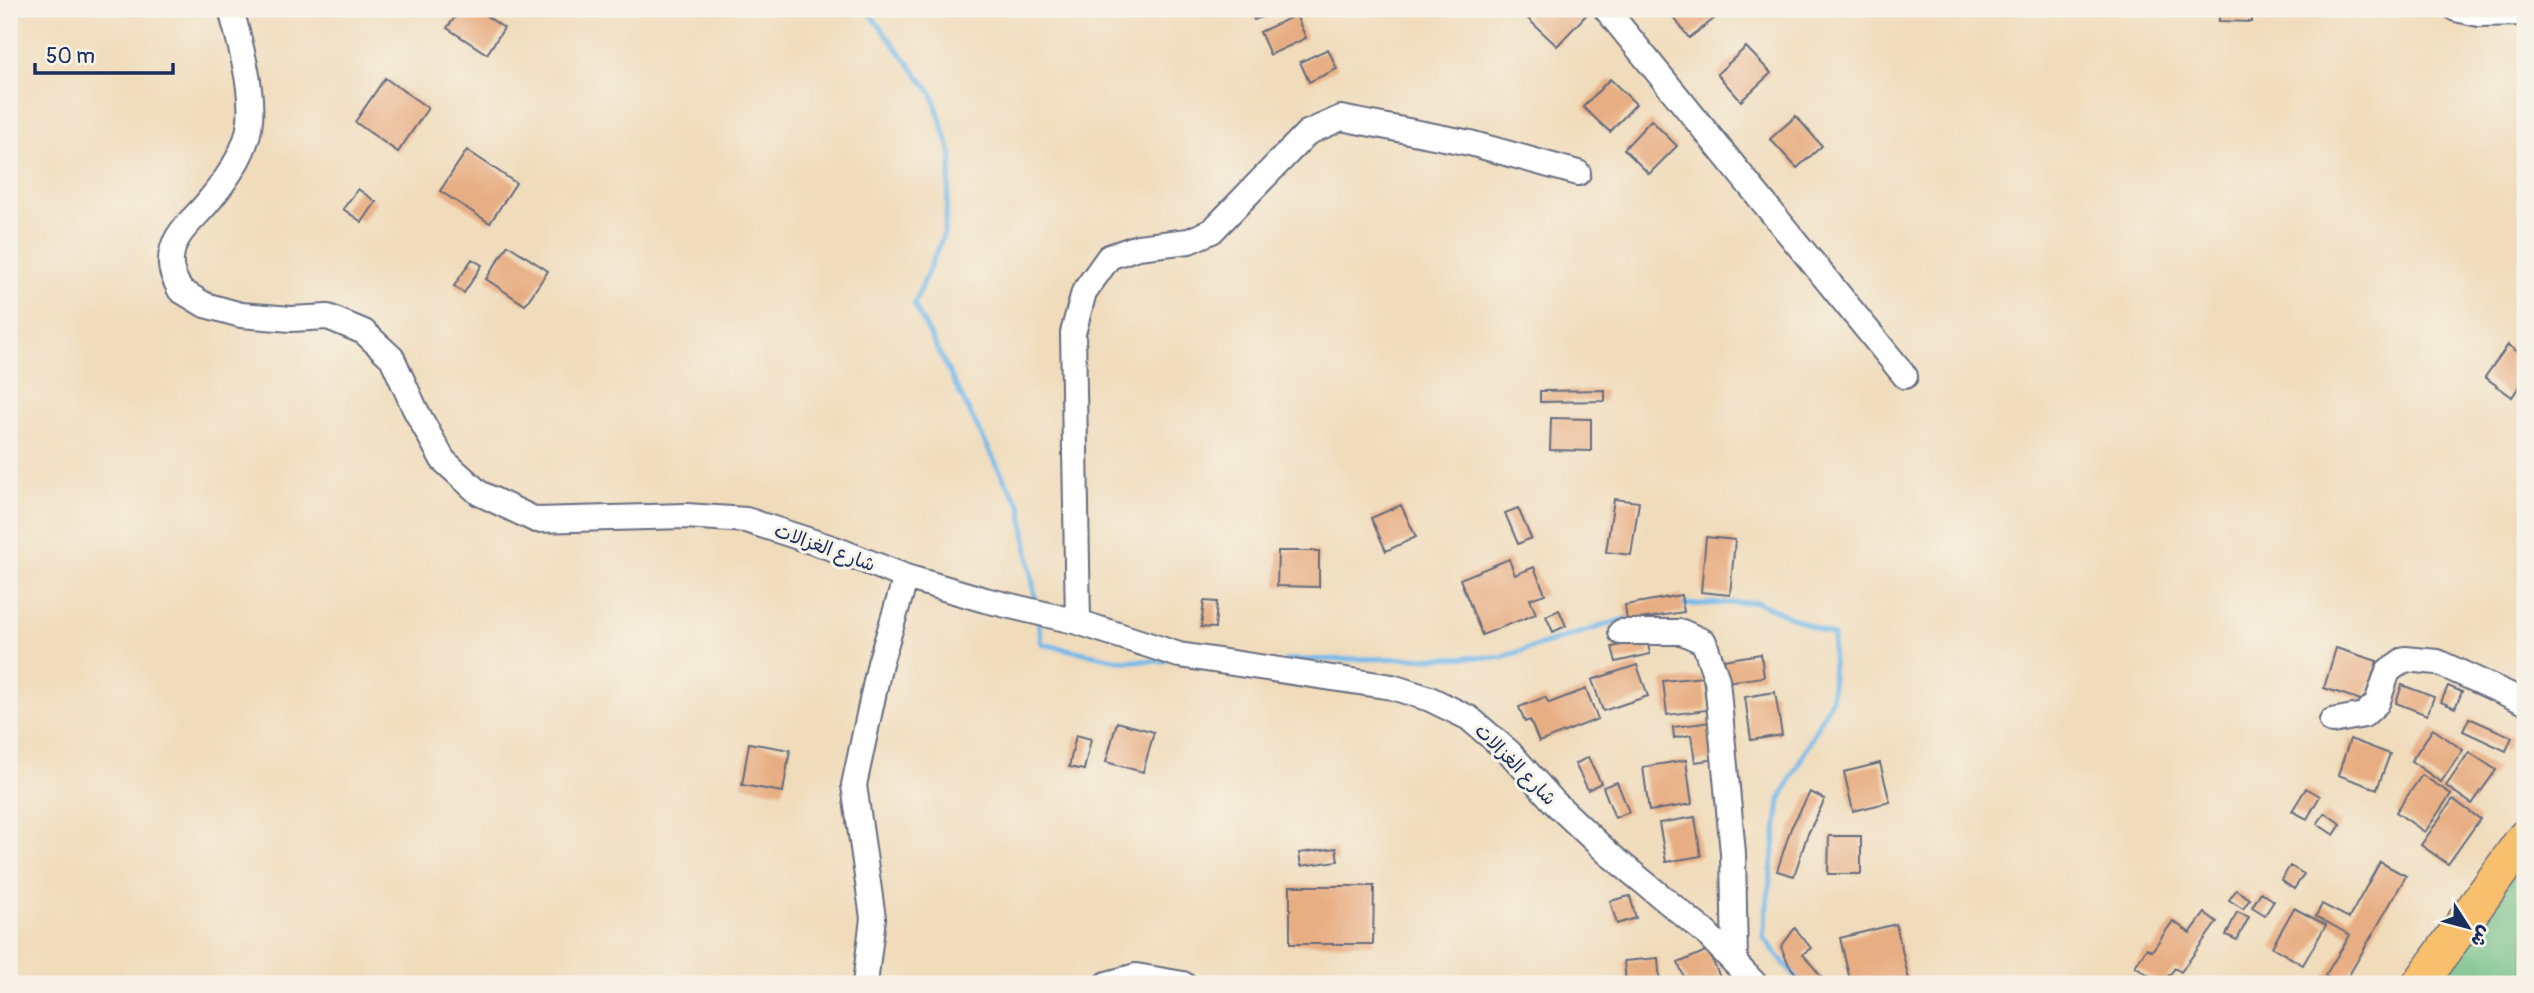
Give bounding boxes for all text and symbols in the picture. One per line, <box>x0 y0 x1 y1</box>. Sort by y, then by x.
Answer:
scale bar <box>35 32 173 76</box>
text: 50 m <box>46 43 95 70</box>
street label: شارع الغزالات <box>771 519 878 578</box>
street label: شارع الغزالات <box>1469 719 1561 811</box>
north arrow <box>2432 892 2502 962</box>
text: ش <box>2465 921 2497 952</box>

